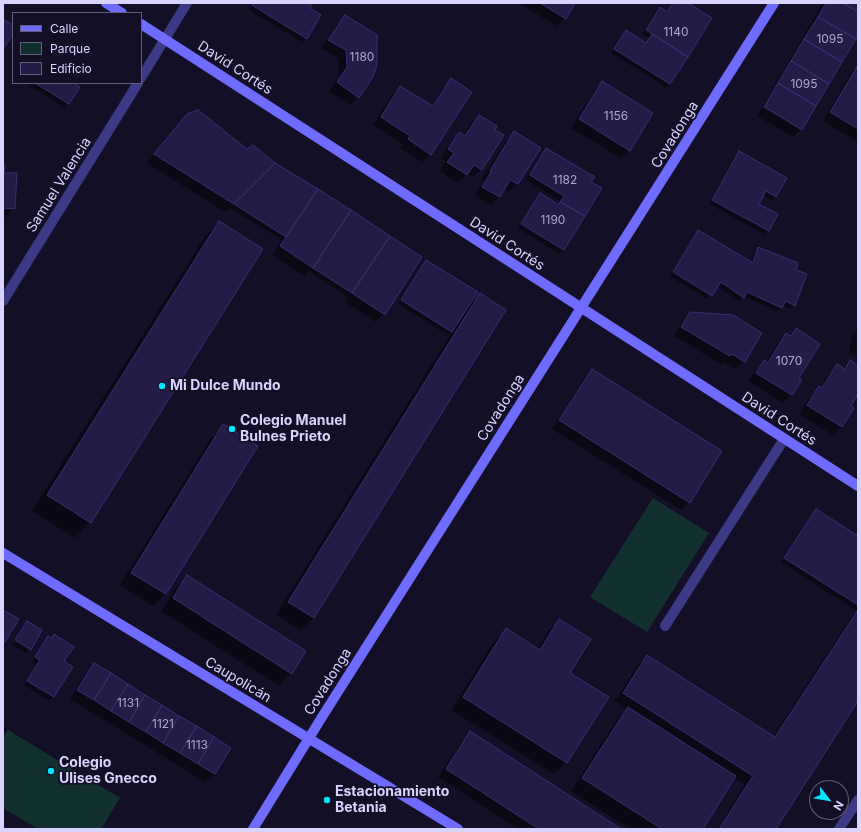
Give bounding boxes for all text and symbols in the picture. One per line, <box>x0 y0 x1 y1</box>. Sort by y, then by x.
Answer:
legend <box>12 12 142 84</box>
text: Calle <box>50 21 78 36</box>
house number: 1140 <box>663 25 689 39</box>
house number: 1095 <box>816 32 844 46</box>
street label: David Cortés <box>195 38 275 98</box>
text: Parque <box>50 41 90 56</box>
house number: 1180 <box>350 50 374 64</box>
text: Edificio <box>50 61 92 76</box>
house number: 1095 <box>790 77 818 91</box>
street label: Covadonga <box>648 98 702 172</box>
house number: 1156 <box>604 109 628 123</box>
street label: Samuel Valencia <box>23 134 95 236</box>
house number: 1182 <box>553 173 577 187</box>
house number: 1190 <box>541 213 565 227</box>
street label: David Cortés <box>467 214 547 274</box>
house number: 1070 <box>776 354 802 368</box>
street label: Covadonga <box>474 371 528 445</box>
place label: Mi Dulce Mundo <box>170 378 281 394</box>
marker: Mi Dulce Mundo <box>157 381 167 391</box>
street label: David Cortés <box>739 389 819 449</box>
place label: Colegio Manuel Bulnes Prieto <box>240 413 346 446</box>
marker: Colegio Manuel Bulnes Prieto <box>227 424 237 434</box>
street label: Covadonga <box>301 645 355 719</box>
street label: Caupolicán <box>202 654 274 706</box>
house number: 1131 <box>117 696 139 710</box>
house number: 1121 <box>152 717 174 731</box>
house number: 1113 <box>186 738 208 752</box>
place label: Colegio Ulises Gnecco <box>59 755 157 788</box>
marker: Colegio Ulises Gnecco <box>46 766 56 776</box>
north arrow <box>809 780 849 820</box>
place label: Estacionamiento Betania <box>335 784 449 816</box>
marker: Estacionamiento Betania <box>322 795 332 805</box>
text: N <box>830 798 847 813</box>

